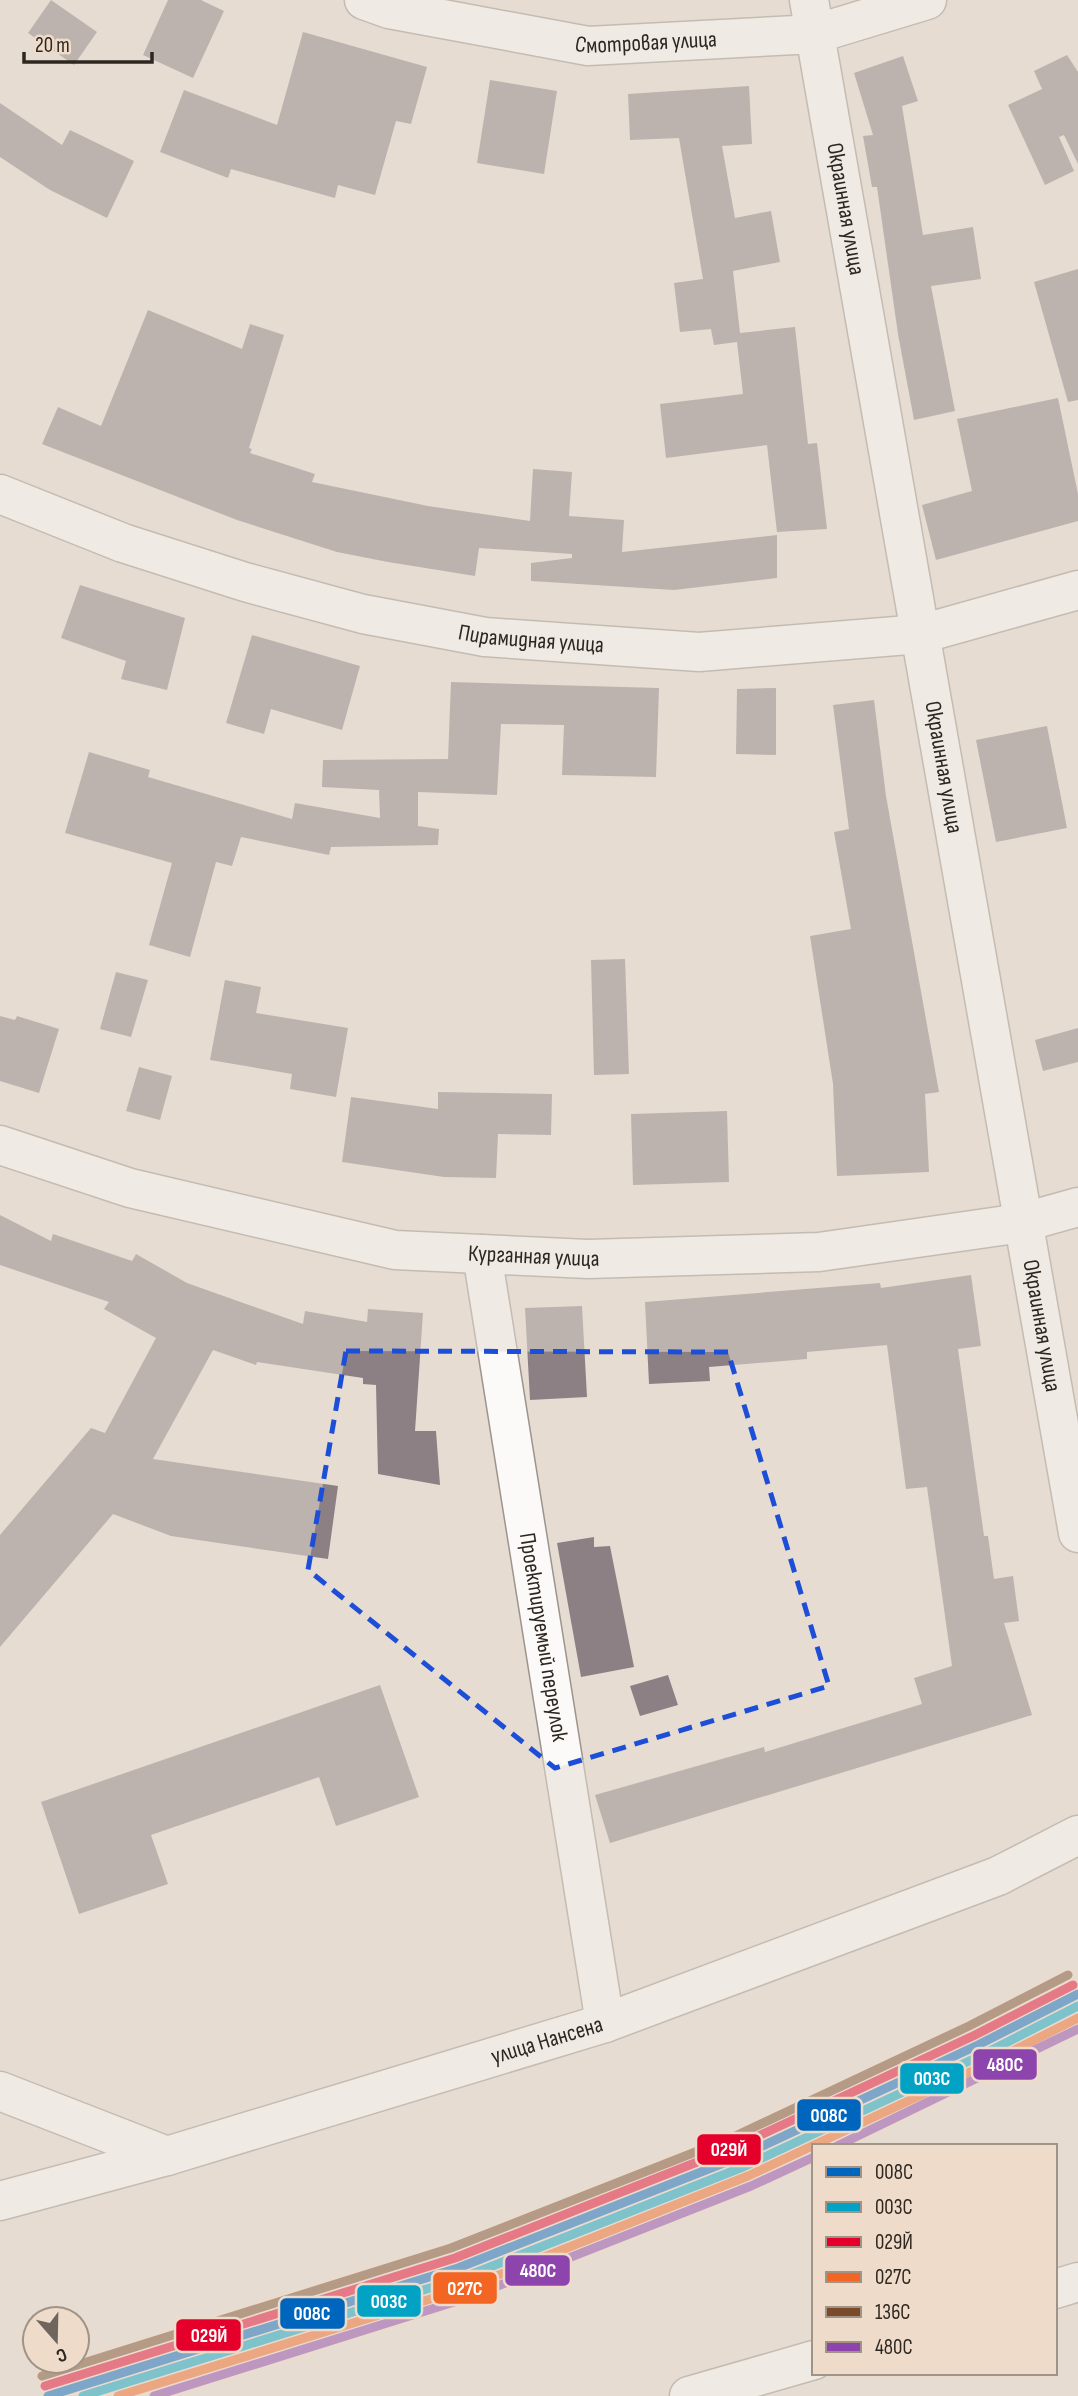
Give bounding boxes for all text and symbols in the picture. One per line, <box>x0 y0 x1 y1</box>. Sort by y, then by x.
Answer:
scale bar <box>24 21 152 65</box>
street label: Смотровая улица <box>573 25 717 60</box>
text: 20 m <box>35 33 70 58</box>
street label: Окраинная улица <box>820 141 871 277</box>
street label: Пирамидная улица <box>456 618 605 659</box>
street label: Окраинная улица <box>918 699 969 836</box>
street label: Курганная улица <box>467 1239 600 1273</box>
street label: Окраинная улица <box>1016 1257 1067 1394</box>
street label: Проектируемый переулок <box>513 1531 574 1744</box>
street label: улица Нансена <box>488 2010 606 2071</box>
line badge: 480С <box>972 2048 1038 2081</box>
text: 480С <box>987 2054 1024 2077</box>
line badge: 003С <box>899 2062 965 2095</box>
text: 003С <box>914 2068 950 2091</box>
line badge: 008С <box>796 2098 862 2132</box>
text: 008С <box>811 2105 848 2128</box>
line badge: 029Й <box>696 2133 762 2166</box>
text: 029Й <box>711 2139 747 2162</box>
legend <box>812 2144 1057 2375</box>
text: 008С <box>875 2160 913 2185</box>
text: 003С <box>875 2195 913 2220</box>
text: 029Й <box>875 2230 913 2255</box>
line badge: 480С <box>504 2254 571 2287</box>
text: 480С <box>520 2260 557 2283</box>
text: 027С <box>875 2265 911 2290</box>
line badge: 027С <box>432 2271 498 2305</box>
text: 027С <box>447 2278 483 2301</box>
line badge: 003С <box>356 2284 422 2318</box>
text: 003С <box>371 2291 407 2314</box>
line badge: 008С <box>279 2297 346 2330</box>
text: 136С <box>875 2300 911 2325</box>
text: 008С <box>294 2303 331 2326</box>
north arrow <box>21 2305 91 2375</box>
line badge: 029Й <box>175 2318 242 2352</box>
text: 029Й <box>191 2325 227 2348</box>
text: 480С <box>875 2335 913 2360</box>
text: С <box>53 2342 70 2367</box>

